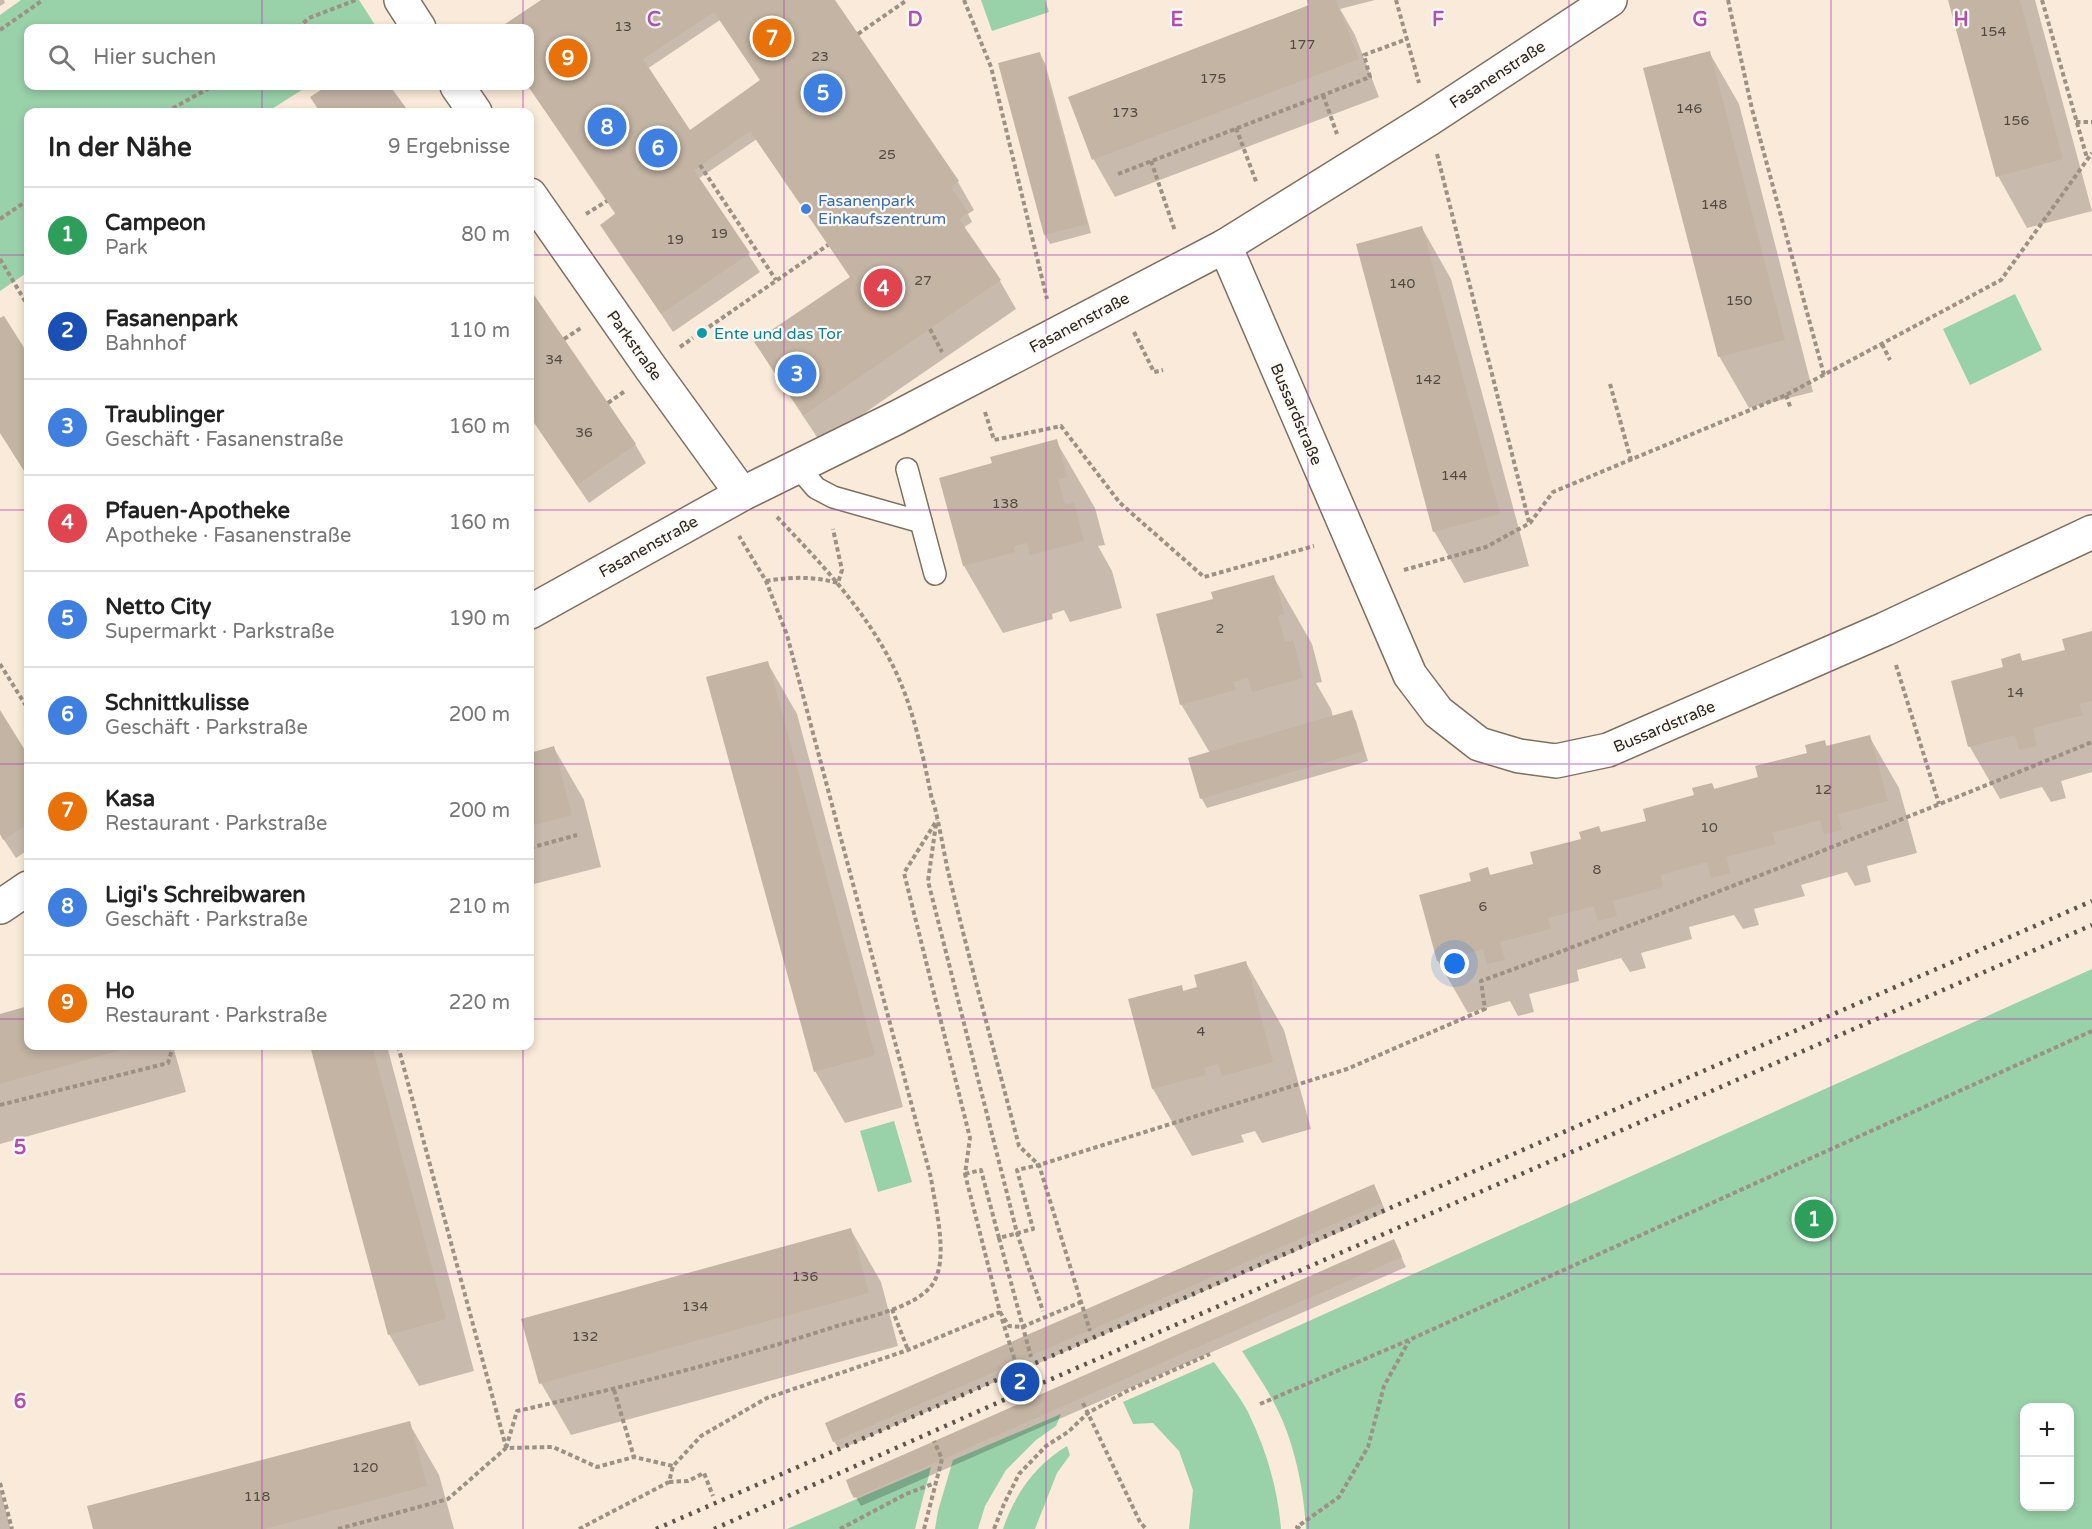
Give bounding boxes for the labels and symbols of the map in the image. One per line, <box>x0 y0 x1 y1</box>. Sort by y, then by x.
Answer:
text: C <box>647 8 661 32</box>
text: D <box>907 8 923 32</box>
text: E <box>1171 8 1184 32</box>
text: F <box>1432 8 1444 32</box>
text: G <box>1692 8 1708 32</box>
text: H <box>1953 8 1969 32</box>
pin: 7 <box>752 15 792 60</box>
house number: 13 <box>614 18 632 35</box>
house number: 154 <box>1980 23 2006 40</box>
pin: 9 <box>548 36 588 80</box>
house number: 177 <box>1289 36 1315 53</box>
street label: Fasanenstraße <box>1446 36 1549 113</box>
house number: 23 <box>811 48 829 65</box>
pin: 5 <box>804 70 842 116</box>
house number: 175 <box>1200 70 1226 87</box>
house number: 146 <box>1676 100 1702 117</box>
pin: 8 <box>588 104 626 150</box>
house number: 173 <box>1112 104 1138 121</box>
house number: 156 <box>2003 112 2029 129</box>
pin: 6 <box>638 126 678 170</box>
house number: 25 <box>878 146 896 163</box>
place label: Fasanenpark Einkaufszentrum <box>818 191 946 229</box>
house number: 148 <box>1701 196 1727 213</box>
marker: Fasanenpark Einkaufszentrum <box>799 202 813 216</box>
house number: 19 <box>710 225 728 242</box>
house number: 19 <box>666 231 684 248</box>
pin: 4 <box>864 266 902 310</box>
house number: 27 <box>914 272 932 289</box>
house number: 140 <box>1389 275 1415 292</box>
street label: Fasanenstraße <box>1026 288 1133 358</box>
house number: 150 <box>1726 292 1752 309</box>
street label: Parkstraße <box>602 307 666 385</box>
place label: Ente und das Tor <box>714 324 843 344</box>
marker: Ente und das Tor <box>695 326 709 340</box>
house number: 34 <box>545 351 563 368</box>
pin: 3 <box>778 352 816 397</box>
street label: Bussardstraße <box>1266 360 1327 468</box>
house number: 142 <box>1415 371 1441 388</box>
house number: 36 <box>575 424 593 441</box>
house number: 144 <box>1441 467 1467 484</box>
house number: 138 <box>992 495 1018 512</box>
street label: Fasanenstraße <box>595 511 702 582</box>
house number: 2 <box>1216 620 1224 637</box>
house number: 14 <box>2006 684 2024 701</box>
street label: Bussardstraße <box>1610 696 1718 757</box>
house number: 12 <box>1814 781 1832 798</box>
house number: 10 <box>1700 819 1718 836</box>
house number: 8 <box>1593 861 1602 878</box>
house number: 6 <box>1479 898 1488 915</box>
your location <box>1440 949 1469 978</box>
house number: 4 <box>1197 1023 1206 1040</box>
text: 5 <box>14 1136 26 1160</box>
pin: 1 <box>1794 1196 1834 1242</box>
house number: 136 <box>792 1268 818 1285</box>
house number: 134 <box>682 1298 708 1315</box>
house number: 132 <box>572 1328 598 1345</box>
pin: 2 <box>1000 1360 1040 1404</box>
text: 6 <box>14 1390 26 1414</box>
house number: 120 <box>352 1459 378 1476</box>
house number: 118 <box>244 1488 270 1505</box>

